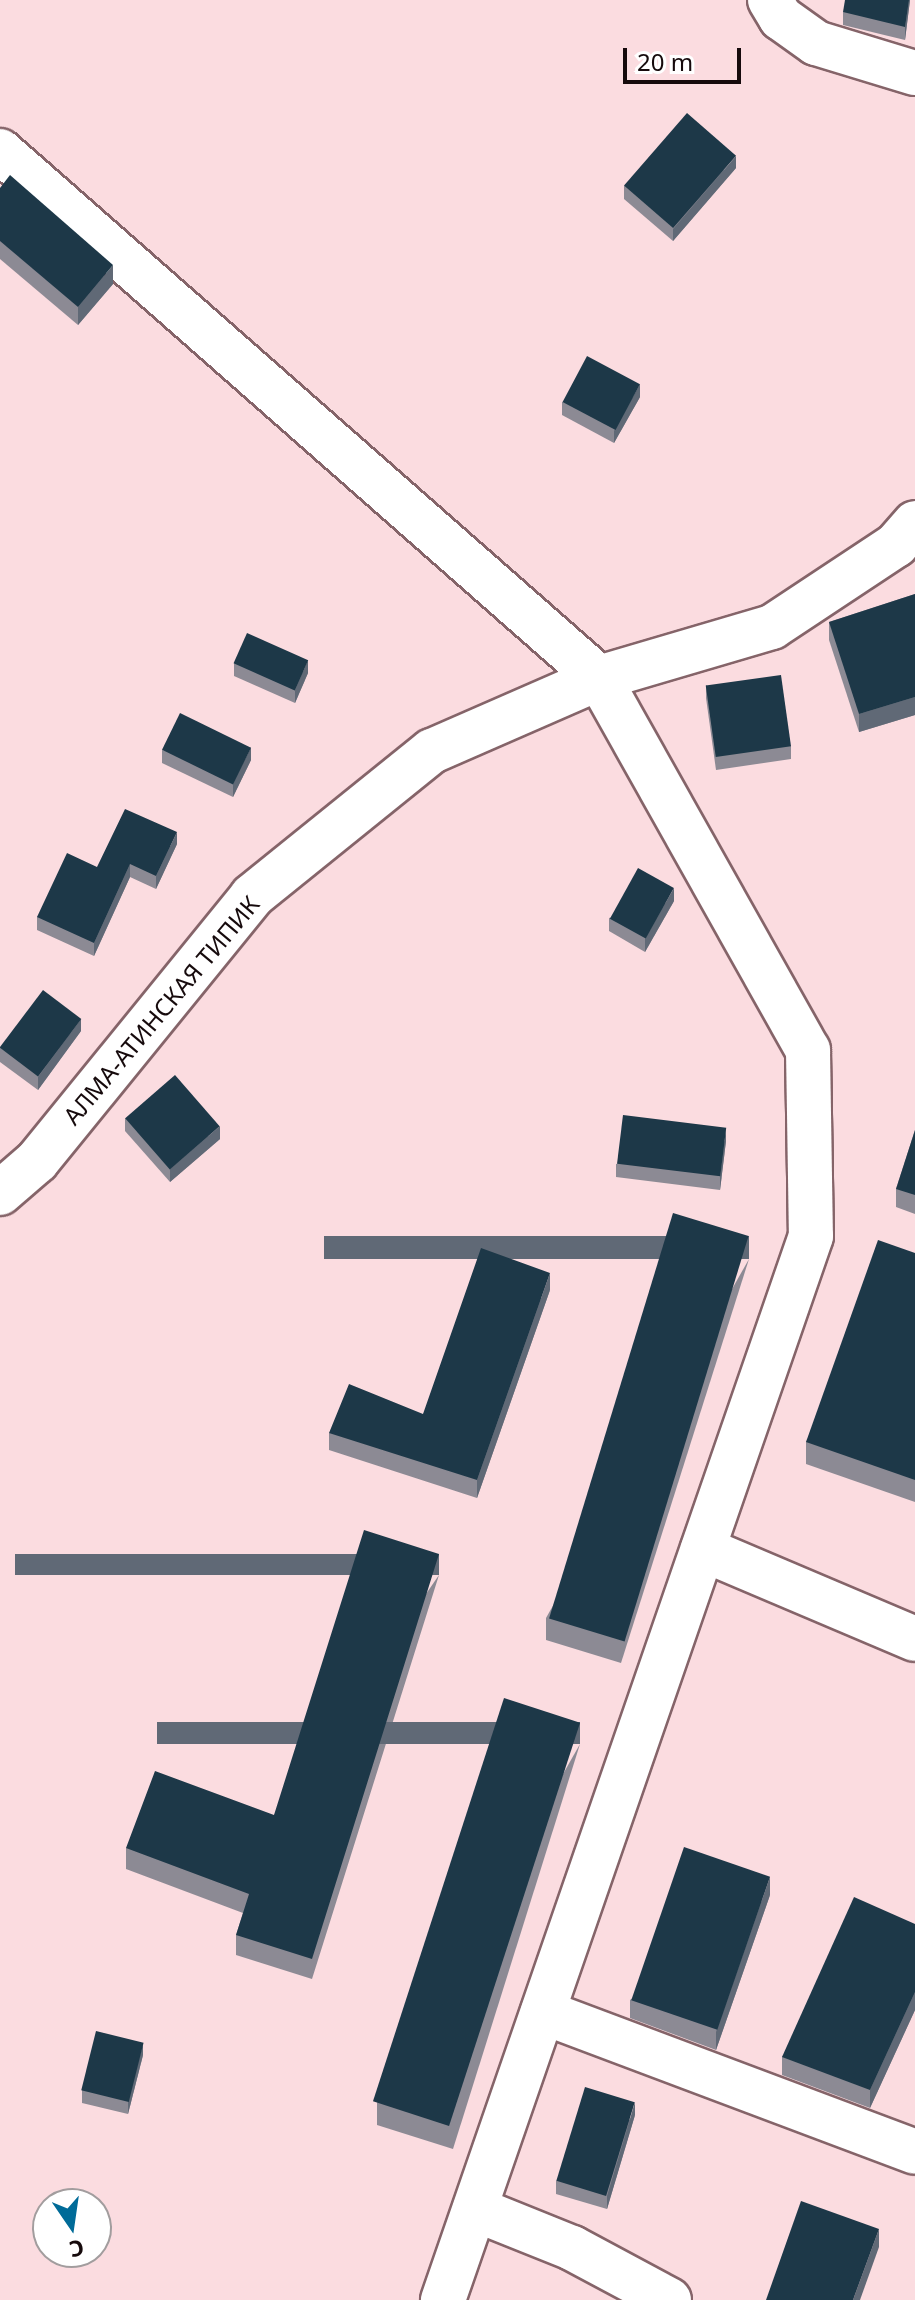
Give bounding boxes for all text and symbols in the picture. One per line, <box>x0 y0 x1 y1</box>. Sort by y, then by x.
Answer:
scale bar <box>627 32 745 82</box>
text: 20 m <box>637 45 693 78</box>
street label: АЛМА-АТИНСКАЯ ТИПИК <box>57 890 265 1130</box>
north arrow <box>32 2188 112 2268</box>
text: С <box>67 2233 87 2266</box>

